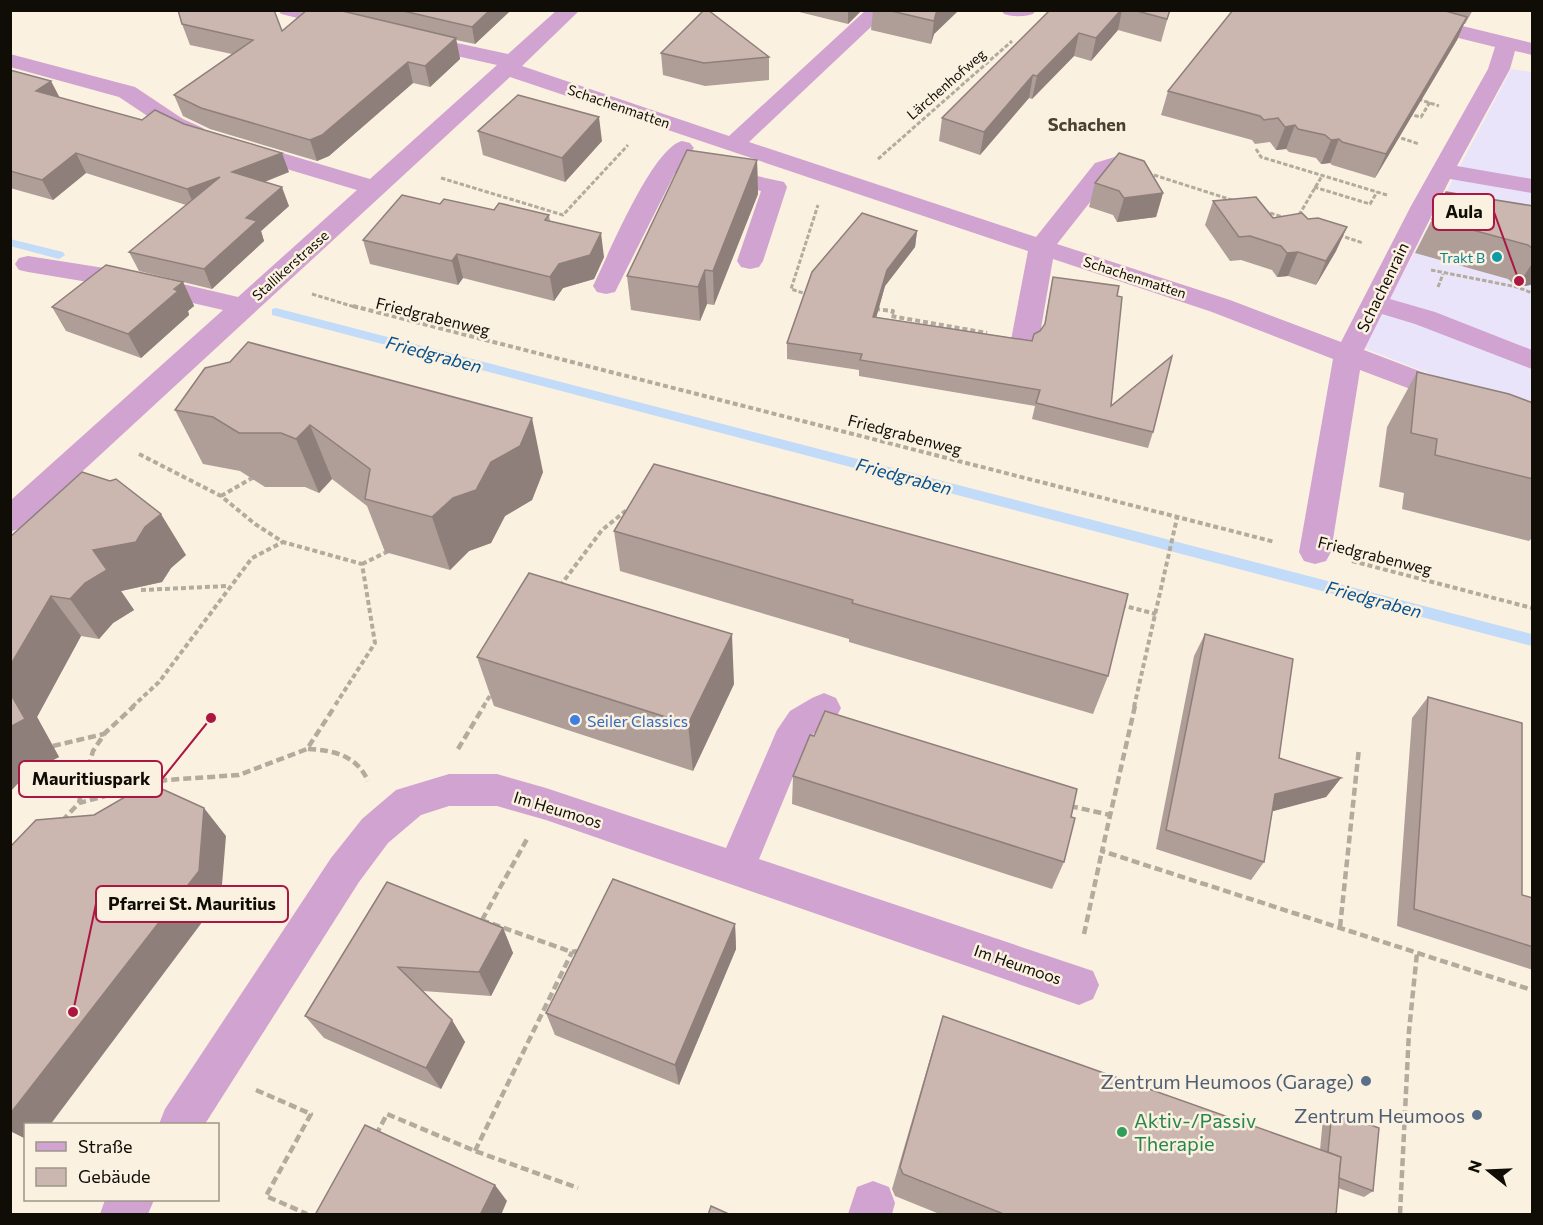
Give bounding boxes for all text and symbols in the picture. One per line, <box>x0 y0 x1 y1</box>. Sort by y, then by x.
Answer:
street label: Lärchenhofweg <box>903 45 989 123</box>
street label: Schachenmatten <box>566 81 672 131</box>
district label: Schachen <box>1048 113 1126 135</box>
callout: Aula <box>1433 194 1494 230</box>
text: Aula <box>1445 200 1483 222</box>
street label: Stallikerstrasse <box>248 226 332 304</box>
street label: Schachenrain <box>1352 239 1412 335</box>
place label: Trakt B <box>1439 249 1485 266</box>
marker: Trakt B <box>1490 250 1504 264</box>
street label: Schachenmatten <box>1081 252 1189 302</box>
street label: Friedgrabenweg <box>374 293 492 339</box>
water label: Friedgraben <box>384 331 484 377</box>
street label: Friedgrabenweg <box>846 410 964 458</box>
water label: Friedgraben <box>854 453 954 499</box>
street label: Friedgrabenweg <box>1316 532 1434 578</box>
water label: Friedgraben <box>1324 576 1424 622</box>
place label: Seiler Classics <box>587 711 688 730</box>
marker: Seiler Classics <box>568 713 582 727</box>
callout: Mauritiuspark <box>19 761 162 797</box>
text: Mauritiuspark <box>32 767 151 789</box>
street label: Im Heumoos <box>512 787 604 831</box>
callout: Pfarrei St. Mauritius <box>96 886 288 922</box>
text: Pfarrei St. Mauritius <box>108 892 276 914</box>
street label: Im Heumoos <box>972 940 1064 988</box>
place label: Zentrum Heumoos (Garage) <box>1101 1069 1354 1093</box>
marker: Zentrum Heumoos (Garage) <box>1359 1074 1373 1088</box>
place label: Zentrum Heumoos <box>1294 1103 1465 1127</box>
place label: Aktiv-/Passiv Therapie <box>1134 1108 1256 1155</box>
marker: Zentrum Heumoos <box>1470 1108 1484 1122</box>
legend <box>24 1123 219 1201</box>
marker: Aktiv-/Passiv Therapie <box>1115 1125 1129 1139</box>
text: Straße <box>78 1135 133 1157</box>
north arrow <box>1459 1141 1519 1201</box>
text: N <box>1463 1158 1485 1175</box>
text: Gebäude <box>78 1165 151 1187</box>

